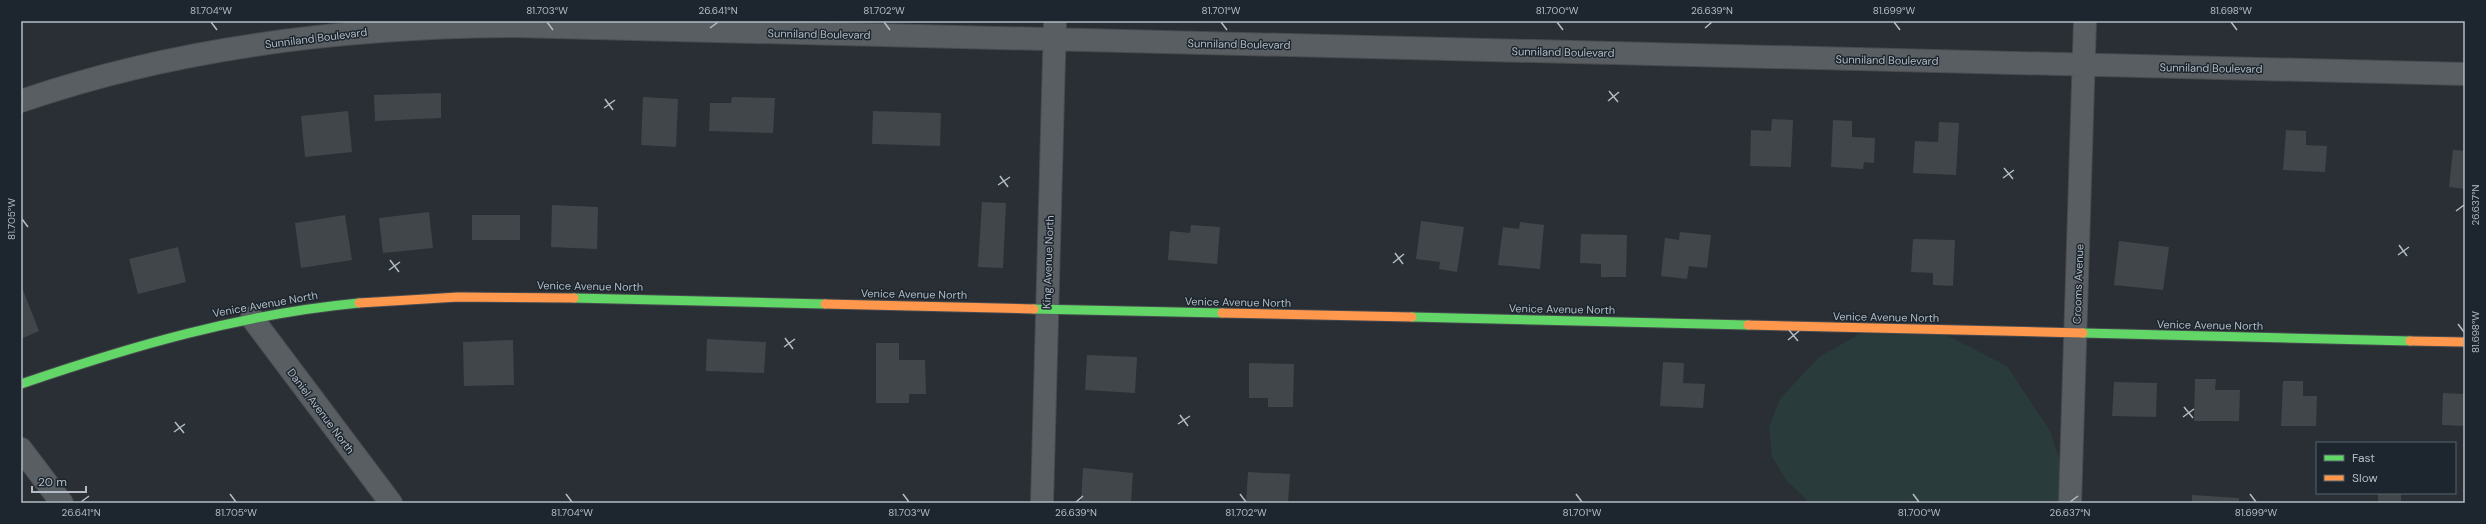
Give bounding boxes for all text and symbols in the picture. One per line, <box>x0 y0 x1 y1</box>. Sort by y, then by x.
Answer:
text: 81.704°W <box>190 4 232 17</box>
text: 81.703°W <box>526 4 568 17</box>
text: 26.641°N <box>698 4 738 17</box>
text: 81.702°W <box>863 4 905 17</box>
text: 81.701°W <box>1202 4 1241 17</box>
text: 81.700°W <box>1536 4 1579 17</box>
text: 26.639°N <box>1691 4 1733 17</box>
text: 81.699°W <box>1873 4 1916 17</box>
text: 81.698°W <box>2210 4 2252 17</box>
street label: Sunniland Boulevard <box>264 25 368 51</box>
street label: Sunniland Boulevard <box>768 26 871 42</box>
street label: Sunniland Boulevard <box>1188 36 1291 52</box>
street label: Sunniland Boulevard <box>1512 44 1615 60</box>
street label: Sunniland Boulevard <box>1836 52 1939 68</box>
street label: Sunniland Boulevard <box>2160 60 2263 76</box>
text: 26.637°N <box>2469 184 2482 226</box>
text: 81.705°W <box>5 198 18 240</box>
street label: King Avenue North <box>1039 215 1057 309</box>
street label: Crooms Avenue <box>2070 244 2086 324</box>
street label: Venice Avenue North <box>537 278 643 294</box>
street label: Venice Avenue North <box>861 286 967 302</box>
street label: Venice Avenue North <box>211 288 319 320</box>
street label: Venice Avenue North <box>1185 294 1291 310</box>
street label: Venice Avenue North <box>1509 301 1615 317</box>
street label: Venice Avenue North <box>1833 309 1939 325</box>
text: 81.698°W <box>2469 311 2482 353</box>
street label: Venice Avenue North <box>2157 317 2263 333</box>
street label: Daniel Avenue North <box>284 366 358 456</box>
legend <box>2316 442 2456 494</box>
text: Fast <box>2352 450 2375 466</box>
scale bar <box>32 468 86 494</box>
text: Slow <box>2352 470 2378 486</box>
text: 20 m <box>38 474 67 490</box>
text: 26.641°N <box>61 506 101 519</box>
text: 81.705°W <box>215 506 257 519</box>
text: 81.704°W <box>551 506 593 519</box>
text: 81.703°W <box>888 506 930 519</box>
text: 26.639°N <box>1055 506 1097 519</box>
text: 81.702°W <box>1225 506 1267 519</box>
text: 81.701°W <box>1563 506 1602 519</box>
text: 81.700°W <box>1898 506 1941 519</box>
text: 26.637°N <box>2049 506 2091 519</box>
text: 81.699°W <box>2235 506 2278 519</box>

